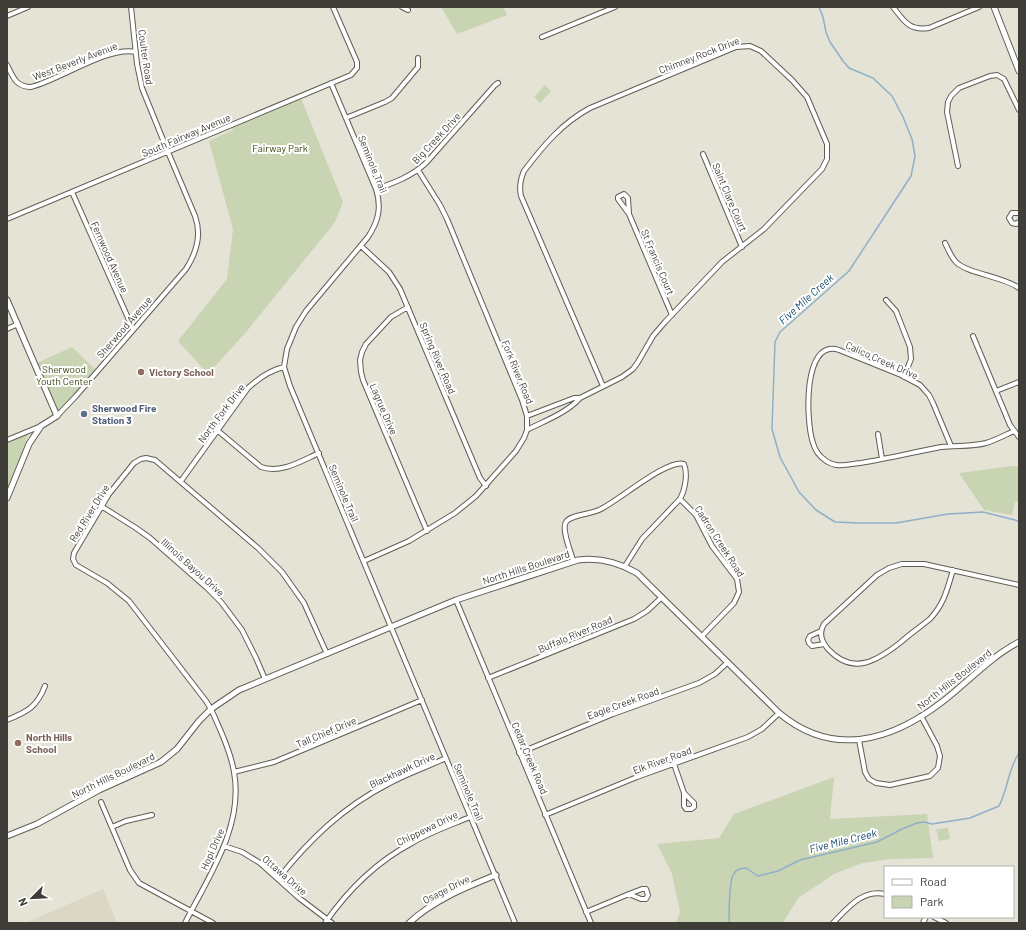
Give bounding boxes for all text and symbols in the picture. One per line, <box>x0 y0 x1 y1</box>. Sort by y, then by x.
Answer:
street label: Coulter Road <box>136 29 156 85</box>
street label: Chimney Rock Drive <box>657 34 741 76</box>
street label: West Beverly Avenue <box>31 39 119 83</box>
street label: Big Creek Drive <box>409 110 463 166</box>
street label: South Fairway Avenue <box>140 111 232 159</box>
street label: Seminole Trail <box>356 133 390 195</box>
park label: Fairway Park <box>252 142 308 154</box>
street label: Saint Clare Court <box>710 161 750 233</box>
street label: Fernwood Avenue <box>89 220 131 294</box>
street label: St Francis Court <box>639 227 677 297</box>
water label: Five Mile Creek <box>776 270 836 327</box>
street label: Sherwood Avenue <box>94 294 154 360</box>
street label: Spring River Road <box>418 320 458 396</box>
street label: Fork River Road <box>500 338 536 406</box>
street label: Calico Creek Drive <box>844 339 920 381</box>
park label: Sherwood Youth Center <box>36 363 92 387</box>
place label: Victory School <box>149 366 214 378</box>
marker: Victory School <box>136 367 146 377</box>
street label: North Fork Drive <box>195 381 247 445</box>
street label: Lagrue Drive <box>368 381 400 437</box>
place label: Sherwood Fire Station 3 <box>92 402 157 426</box>
marker: Sherwood Fire Station 3 <box>79 409 89 419</box>
street label: Seminole Trail <box>327 463 361 523</box>
street label: Red River Drive <box>67 482 111 544</box>
street label: Cadron Creek Road <box>693 503 747 579</box>
street label: Illinois Bayou Drive <box>159 536 227 598</box>
street label: North Hills Boulevard <box>481 547 571 587</box>
street label: Buffalo River Road <box>536 613 614 655</box>
street label: North Hills Boulevard <box>914 646 994 712</box>
street label: Eagle Creek Road <box>585 684 661 722</box>
street label: Tall Chief Drive <box>294 714 358 750</box>
street label: Cedar Creek Road <box>509 720 551 796</box>
place label: North Hills School <box>26 731 72 755</box>
marker: North Hills School <box>13 738 23 748</box>
street label: Elk River Road <box>631 744 693 776</box>
street label: North Hills Boulevard <box>70 750 156 800</box>
street label: Blackhawk Drive <box>367 750 437 790</box>
street label: Seminole Trail <box>452 762 486 822</box>
street label: Chippewa Drive <box>394 808 460 848</box>
street label: Hopi Drive <box>198 826 226 872</box>
water label: Five Mile Creek <box>808 826 879 855</box>
street label: Ottawa Drive <box>260 852 310 898</box>
legend <box>884 866 1014 918</box>
street label: Osage Drive <box>421 872 471 906</box>
text: Road <box>920 874 947 888</box>
north arrow <box>12 878 52 918</box>
text: Park <box>920 894 944 908</box>
text: N <box>15 896 30 908</box>

